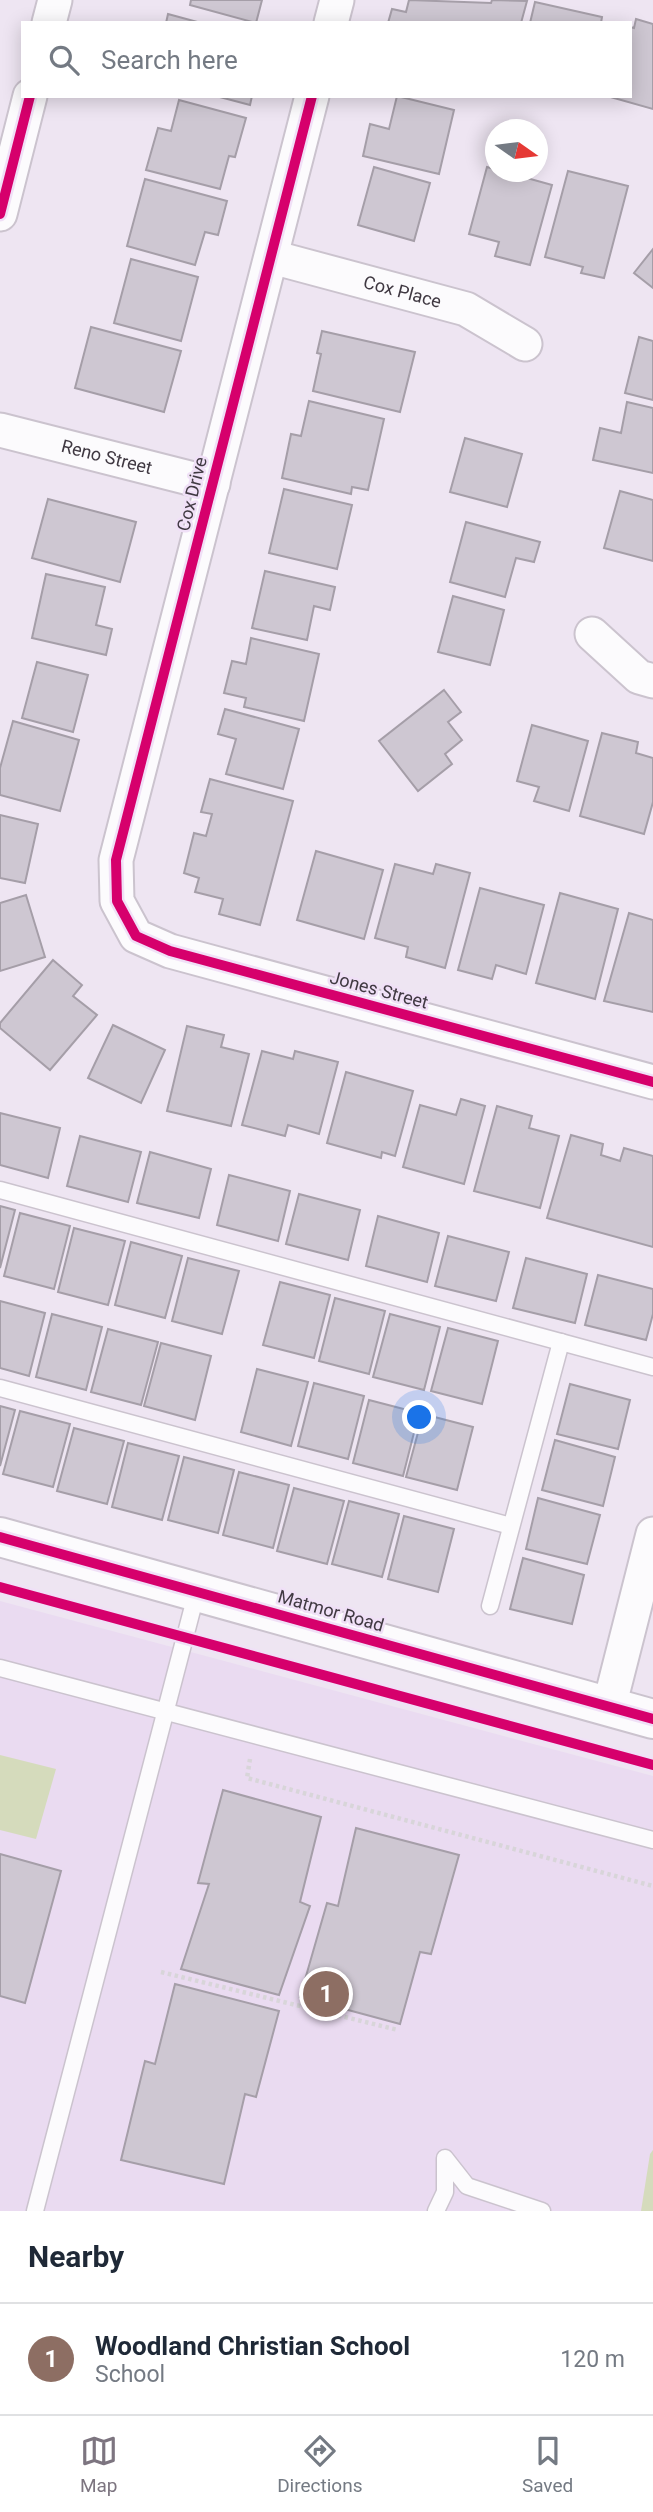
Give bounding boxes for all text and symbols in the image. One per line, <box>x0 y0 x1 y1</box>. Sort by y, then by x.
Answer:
search box <box>21 21 632 98</box>
icon: search <box>45 41 83 79</box>
text: Search here <box>101 45 238 75</box>
north arrow <box>485 119 548 182</box>
street label: Cox Place <box>361 271 444 312</box>
street label: Reno Street <box>59 435 154 478</box>
street label: Cox Drive <box>172 455 211 533</box>
street label: Jones Street <box>328 966 431 1013</box>
your location <box>402 1400 436 1434</box>
street label: Matmor Road <box>276 1585 387 1636</box>
pin: 1 <box>303 1968 349 2020</box>
text: Nearby <box>28 2239 124 2274</box>
text: Woodland Christian School <box>95 2331 410 2361</box>
text: 1 <box>44 2346 58 2373</box>
text: 120 m <box>560 2346 625 2373</box>
text: School <box>95 2361 165 2388</box>
tab: Map <box>80 2432 118 2497</box>
tab: Directions <box>277 2432 362 2497</box>
tab: Saved <box>522 2432 573 2497</box>

